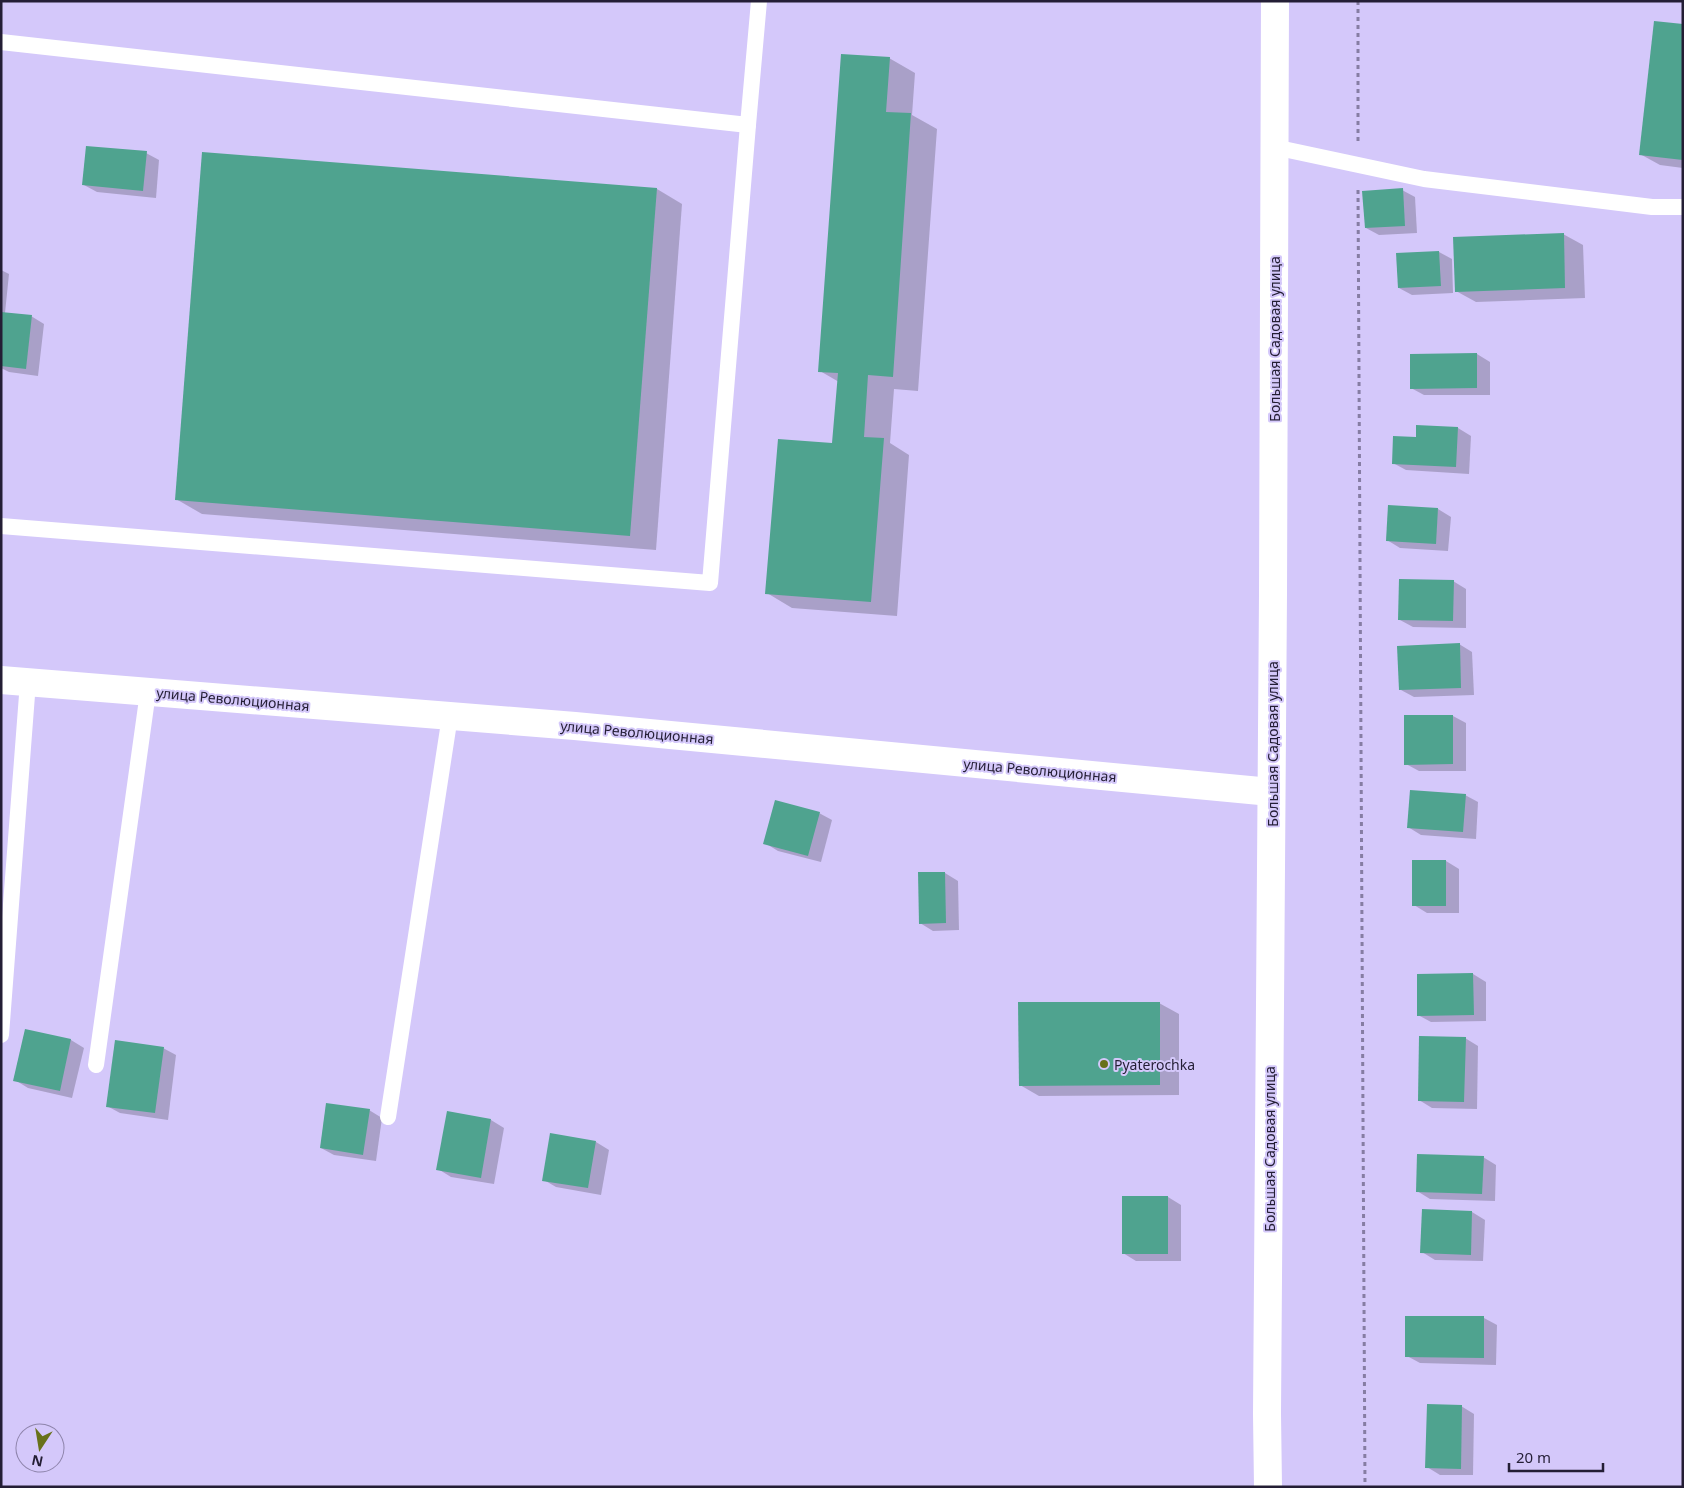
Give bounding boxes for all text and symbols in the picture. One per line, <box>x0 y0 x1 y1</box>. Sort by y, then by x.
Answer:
street label: Большая Садовая улица <box>1265 256 1284 422</box>
street label: Большая Садовая улица <box>1263 661 1282 827</box>
street label: улица Революционная <box>156 683 310 715</box>
street label: улица Революционная <box>560 716 714 748</box>
street label: улица Революционная <box>963 754 1117 786</box>
place label: Pyaterochka <box>1114 1055 1195 1074</box>
marker: Pyaterochka <box>1098 1058 1110 1070</box>
street label: Большая Садовая улица <box>1260 1066 1279 1232</box>
north arrow <box>15 1423 65 1473</box>
scale bar <box>1509 1440 1603 1472</box>
text: 20 m <box>1516 1447 1551 1467</box>
text: N <box>30 1451 45 1472</box>

